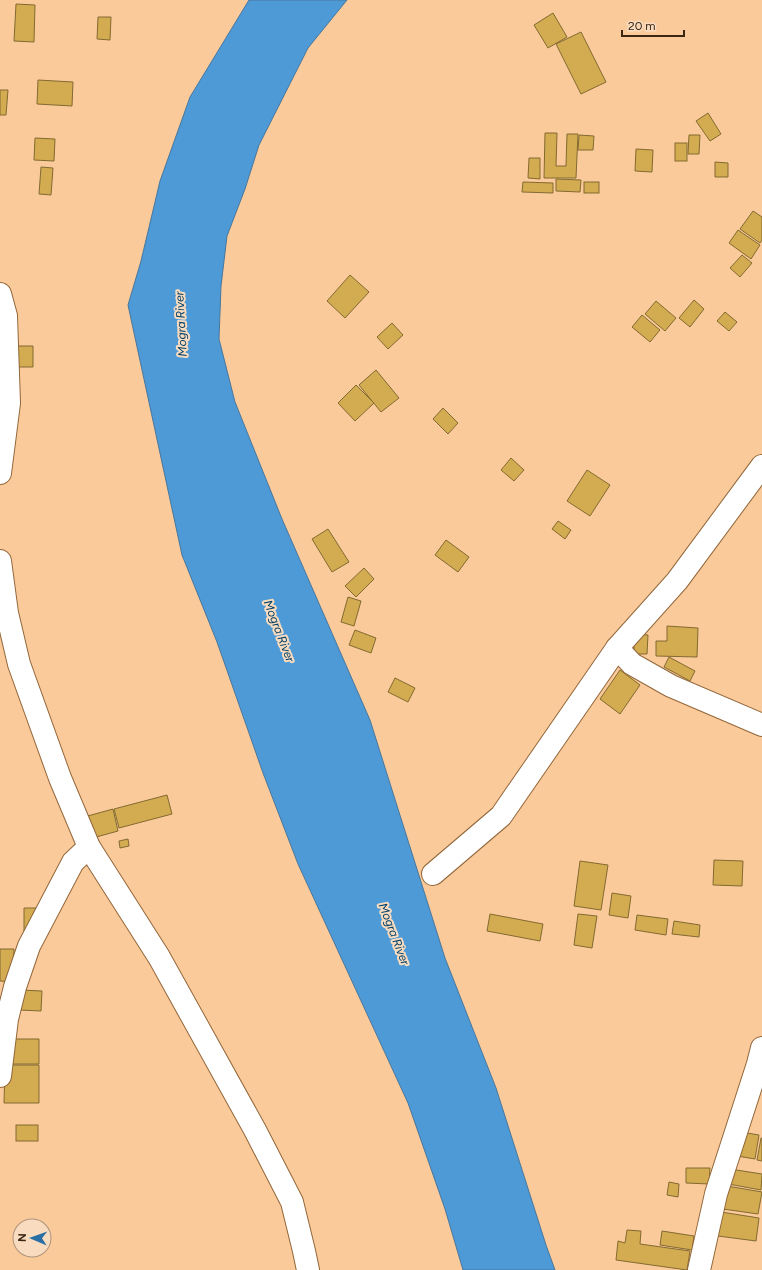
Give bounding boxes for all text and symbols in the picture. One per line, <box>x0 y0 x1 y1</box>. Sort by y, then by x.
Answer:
scale bar <box>622 12 684 38</box>
text: 20 m <box>628 19 656 33</box>
water label: Mogra River <box>172 290 190 357</box>
water label: Mogra River <box>261 598 298 665</box>
water label: Mogra River <box>376 901 413 968</box>
north arrow <box>12 1218 52 1258</box>
text: N <box>16 1233 29 1242</box>

